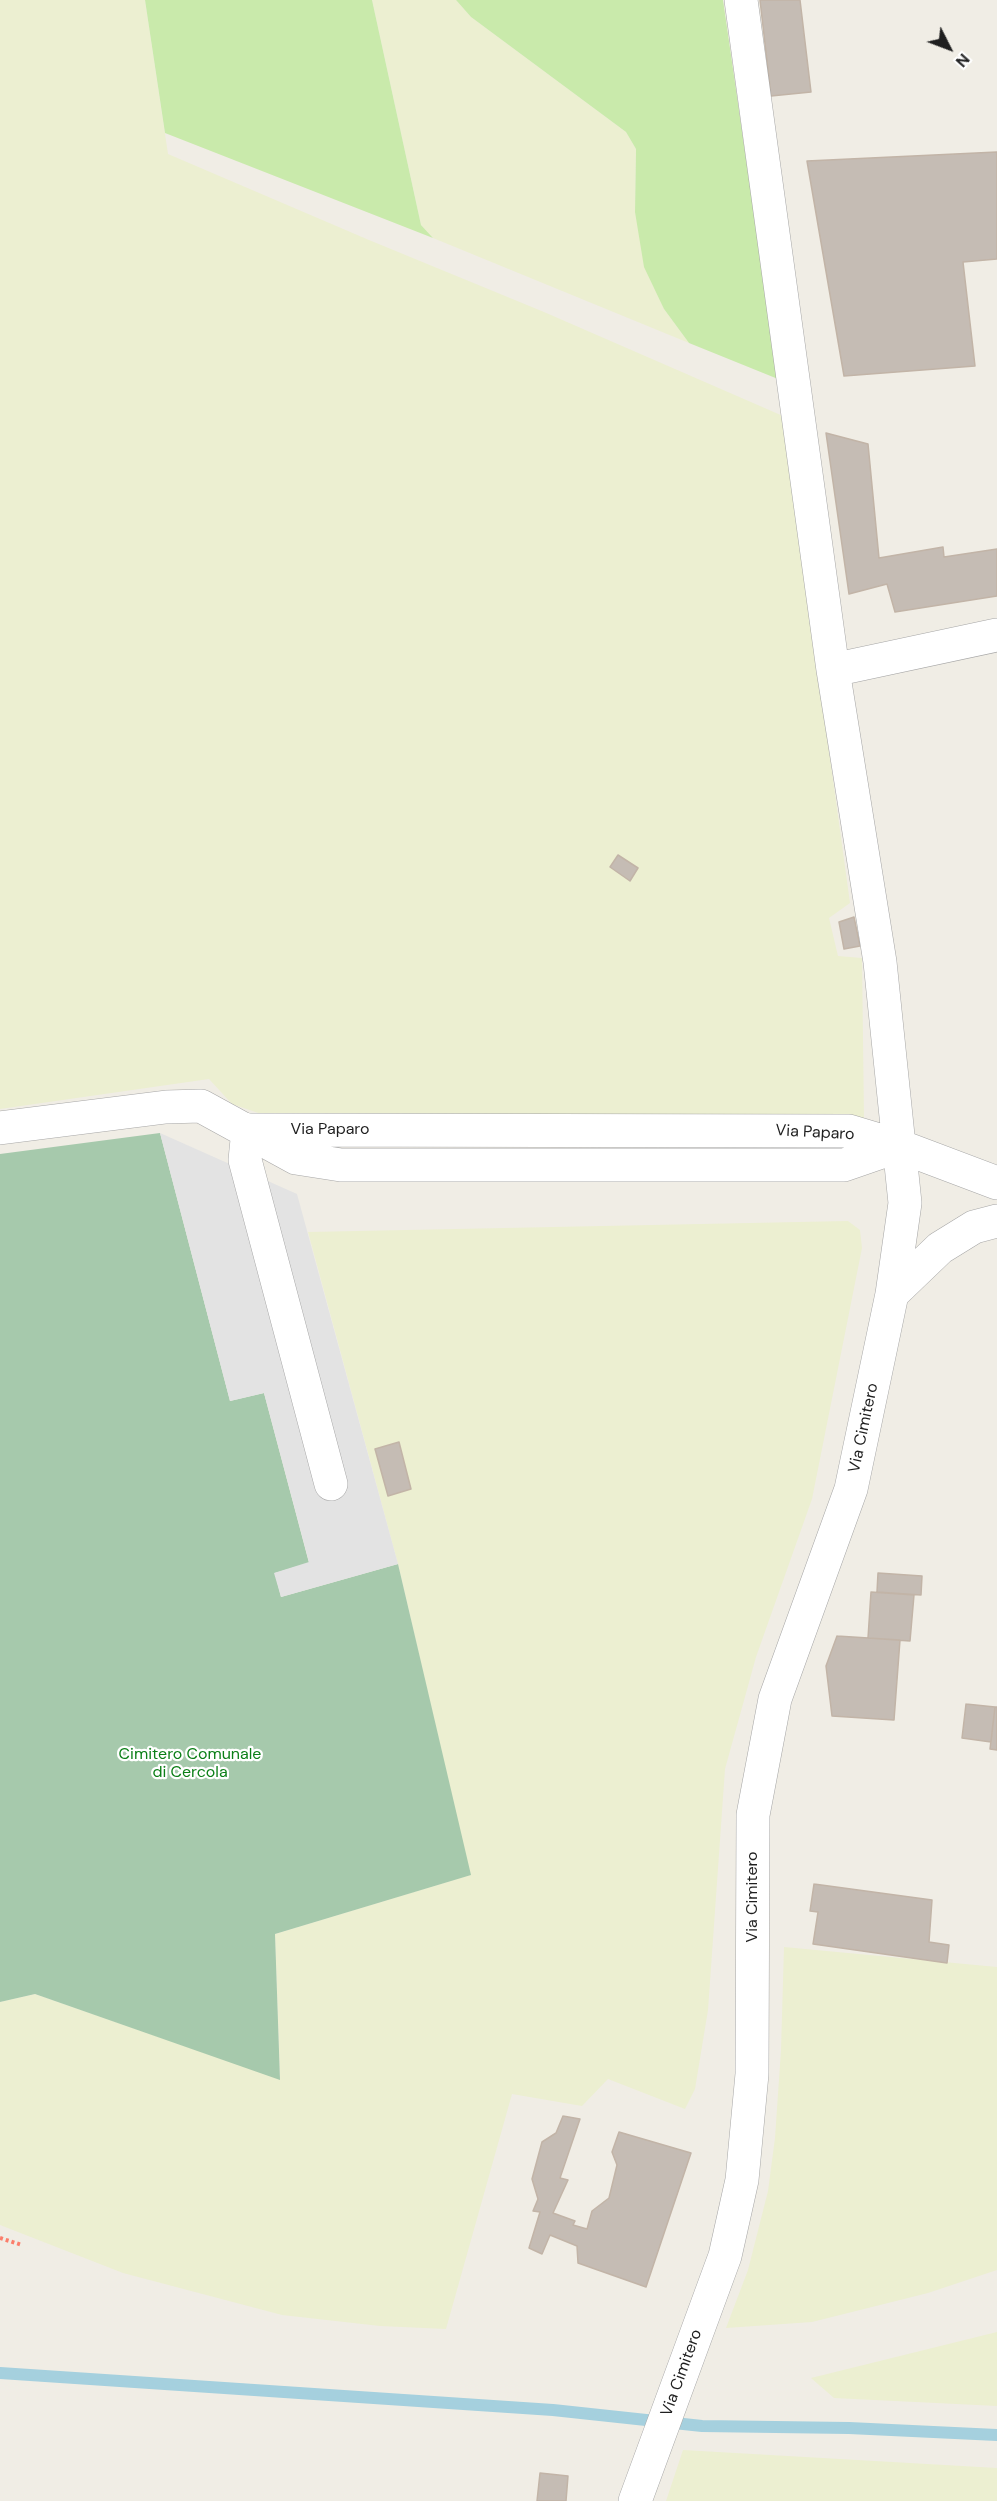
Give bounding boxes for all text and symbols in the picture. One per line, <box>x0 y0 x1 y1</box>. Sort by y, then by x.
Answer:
north arrow <box>919 18 979 78</box>
text: N <box>951 49 974 72</box>
street label: Via Paparo <box>291 1120 369 1140</box>
street label: Via Paparo <box>775 1121 855 1145</box>
street label: Via Cimitero <box>845 1381 883 1475</box>
park label: Cimitero Comunale di Cercola <box>119 1745 261 1783</box>
street label: Via Cimitero <box>743 1851 763 1943</box>
street label: Via Cimitero <box>657 2327 707 2419</box>

